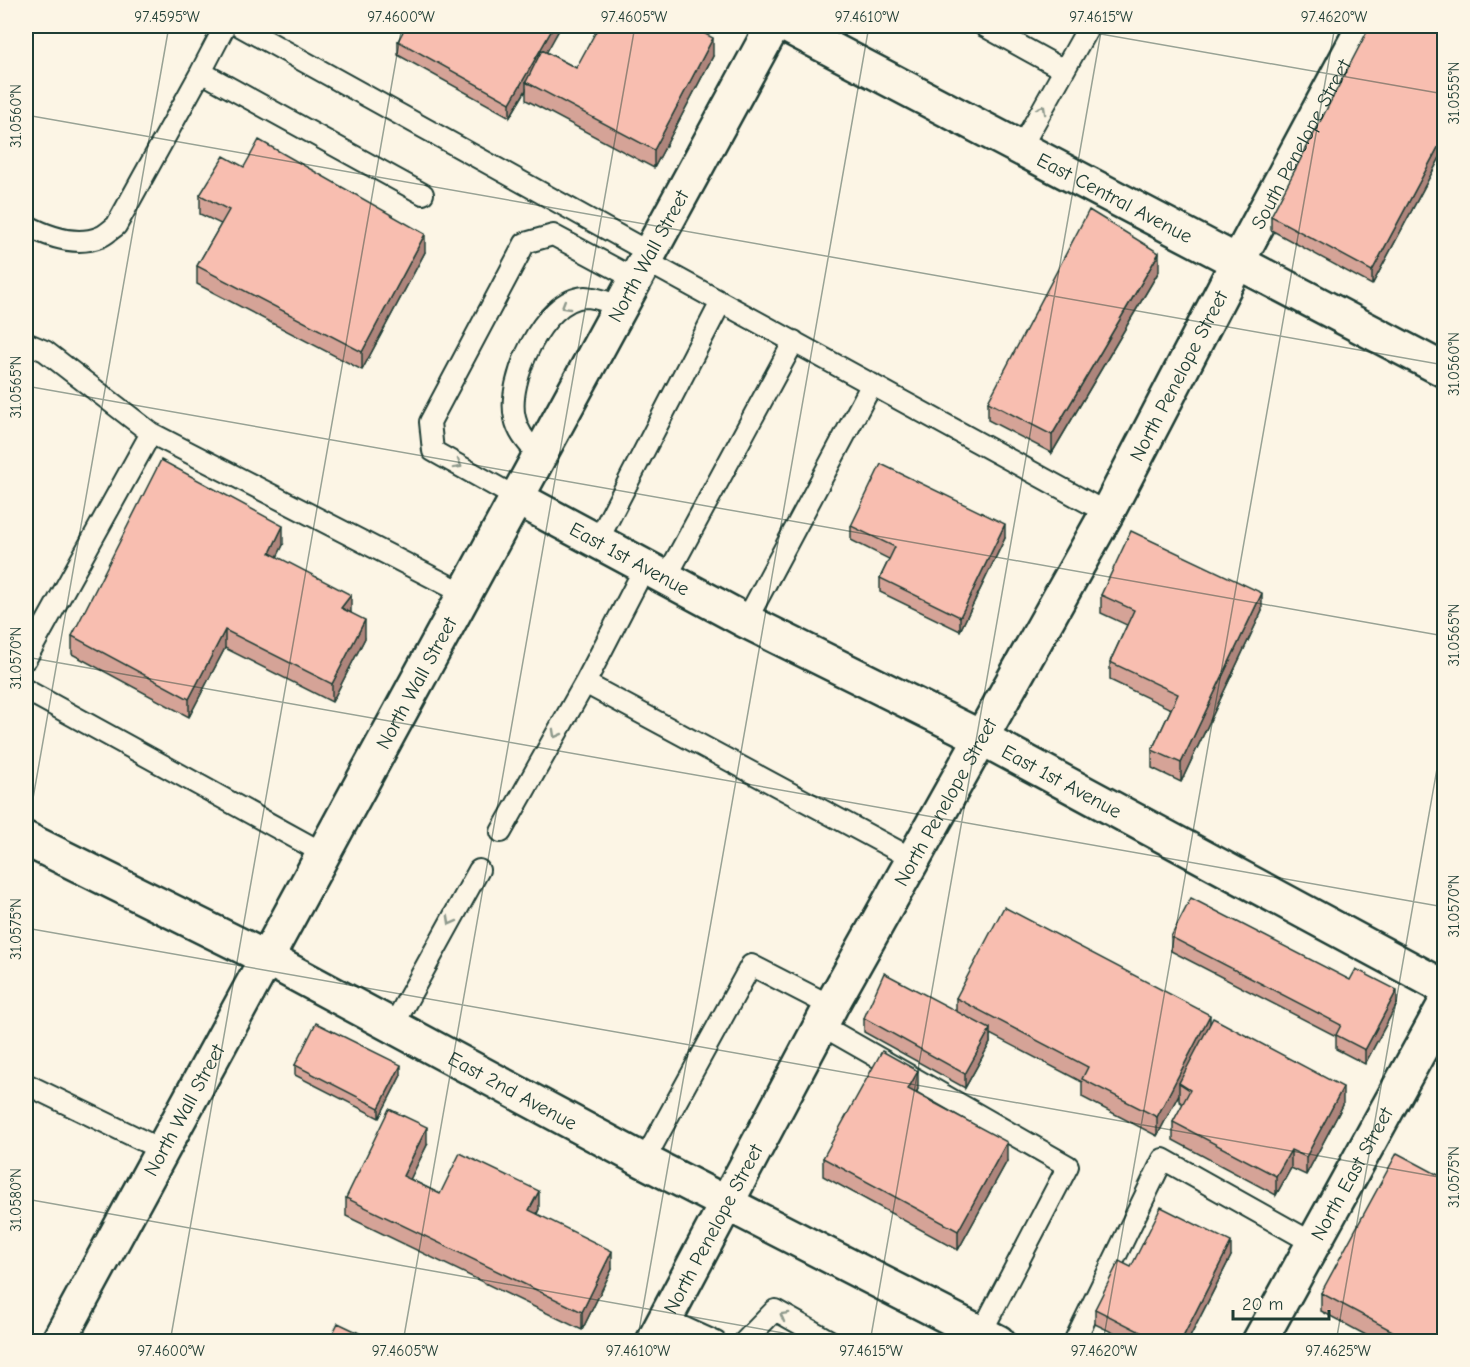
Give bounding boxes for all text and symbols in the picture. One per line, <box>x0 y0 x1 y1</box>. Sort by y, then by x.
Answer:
text: 97.4595°W <box>134 8 200 26</box>
text: 97.4600°W <box>367 8 435 26</box>
text: 97.4605°W <box>601 8 667 26</box>
text: 97.4610°W <box>835 8 899 26</box>
text: 97.4615°W <box>1069 8 1133 26</box>
text: 97.4620°W <box>1301 8 1367 26</box>
street label: South Penelope Street <box>1246 54 1356 233</box>
text: 31.0555°N <box>1445 62 1463 124</box>
text: 31.0560°N <box>7 84 25 148</box>
one-way arrow <box>1035 105 1046 116</box>
street label: East Central Avenue <box>1033 148 1196 248</box>
street label: North Wall Street <box>603 185 694 326</box>
street label: North Penelope Street <box>1125 285 1233 465</box>
one-way arrow <box>561 298 572 309</box>
text: 31.0560°N <box>1445 332 1463 396</box>
text: 31.0565°N <box>7 356 25 418</box>
one-way arrow <box>452 458 462 469</box>
street label: East 1st Avenue <box>566 517 694 600</box>
text: 31.0565°N <box>1445 604 1463 666</box>
street label: North Wall Street <box>371 612 462 753</box>
text: 31.0570°N <box>7 627 25 689</box>
street label: North Penelope Street <box>889 713 1002 890</box>
one-way arrow <box>552 728 563 738</box>
street label: East 1st Avenue <box>998 739 1126 823</box>
text: 31.0570°N <box>1445 875 1463 937</box>
text: 31.0575°N <box>7 898 25 960</box>
one-way arrow <box>447 915 458 925</box>
street label: North Wall Street <box>139 1039 230 1180</box>
street label: East 2nd Avenue <box>444 1047 581 1134</box>
street label: North East Street <box>1306 1102 1398 1244</box>
street label: North Penelope Street <box>659 1139 768 1318</box>
text: 31.0575°N <box>1445 1146 1463 1208</box>
text: 31.0580°N <box>7 1168 25 1232</box>
scale bar <box>1233 1283 1329 1321</box>
text: 20 m <box>1242 1294 1283 1315</box>
one-way arrow <box>780 1312 790 1323</box>
text: 97.4600°W <box>137 1342 205 1360</box>
text: 97.4605°W <box>372 1342 438 1360</box>
text: 97.4610°W <box>606 1342 670 1360</box>
text: 97.4615°W <box>839 1342 903 1360</box>
text: 97.4620°W <box>1071 1342 1137 1360</box>
text: 97.4625°W <box>1305 1342 1371 1360</box>

